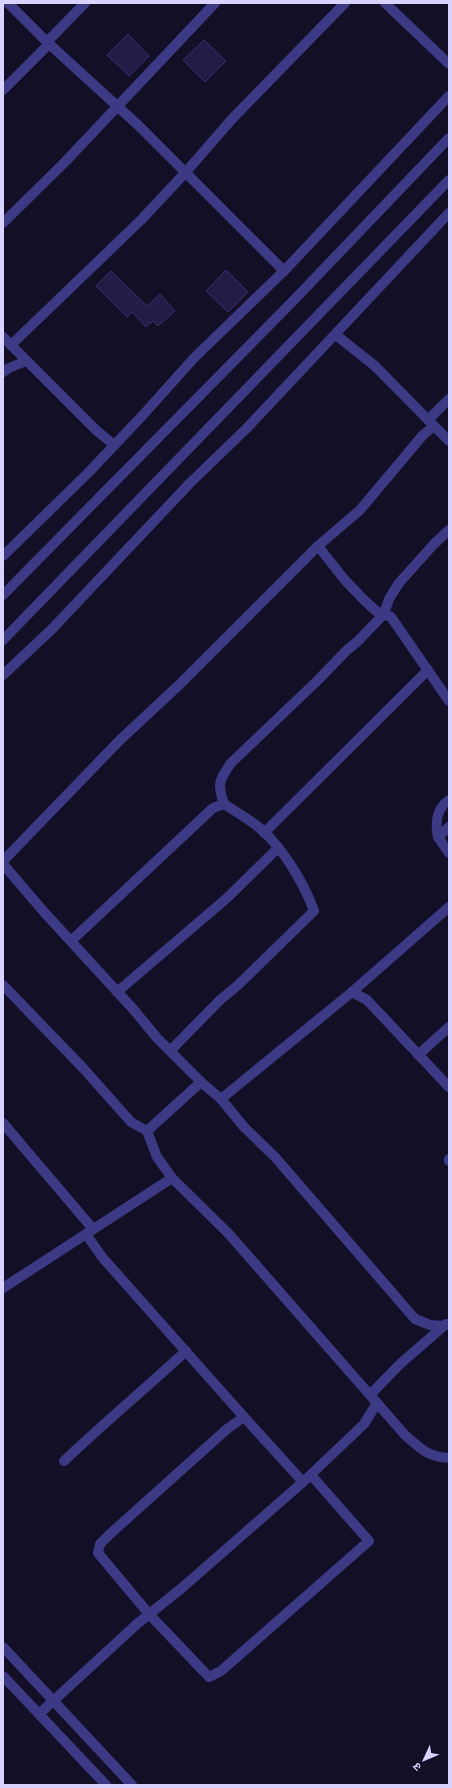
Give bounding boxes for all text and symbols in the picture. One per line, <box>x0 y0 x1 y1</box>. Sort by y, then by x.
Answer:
north arrow <box>404 1740 444 1780</box>
text: उ <box>408 1759 425 1775</box>

